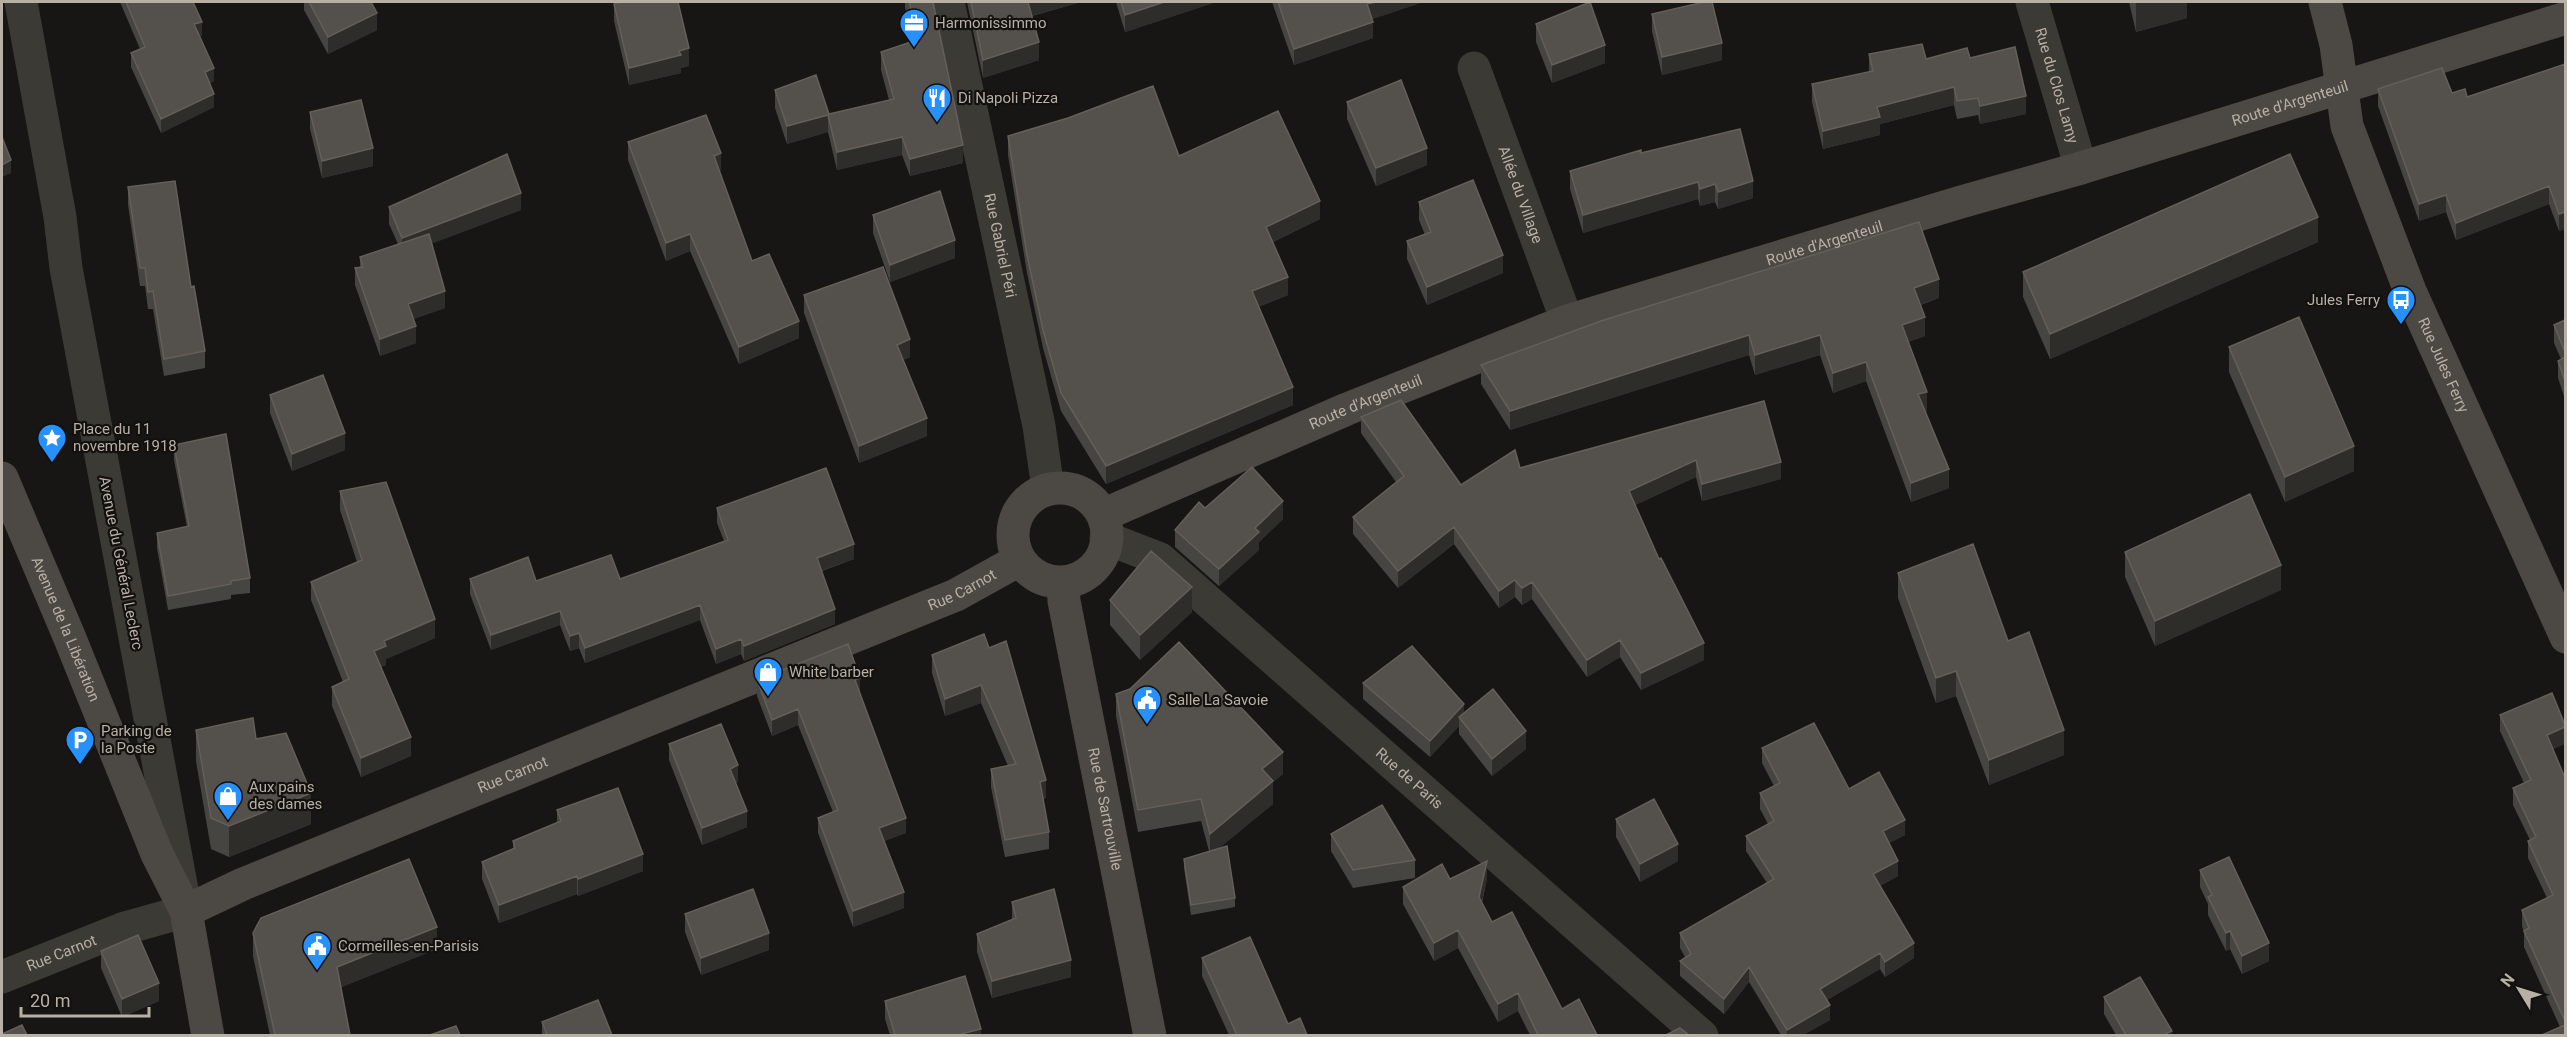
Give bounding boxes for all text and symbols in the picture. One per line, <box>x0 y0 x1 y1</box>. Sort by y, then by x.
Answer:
office icon: Harmonissimmo <box>898 7 930 49</box>
place label: Harmonissimmo <box>935 14 1047 32</box>
street label: Rue du Clos Lamy <box>2031 25 2082 145</box>
street label: Route d'Argenteuil <box>2230 77 2350 130</box>
restaurant icon: Di Napoli Pizza <box>921 82 953 124</box>
place label: Di Napoli Pizza <box>958 89 1058 107</box>
street label: Allée du Village <box>1494 144 1547 246</box>
street label: Rue Gabriel Péri <box>980 192 1020 299</box>
street label: Route d'Argenteuil <box>1764 217 1885 269</box>
bus stop icon: Jules Ferry <box>2385 284 2417 326</box>
place label: Jules Ferry <box>2307 291 2380 309</box>
street label: Rue Jules Ferry <box>2414 315 2473 415</box>
street label: Route d'Argenteuil <box>1306 371 1425 433</box>
place label: Place du 11 novembre 1918 <box>73 420 177 455</box>
place icon: Place du 11 novembre 1918 <box>36 422 68 464</box>
street label: Avenue du Général Leclerc <box>95 475 147 651</box>
street label: Avenue de la Libération <box>27 554 104 704</box>
street label: Rue Carnot <box>925 565 999 614</box>
shop icon: White barber <box>752 656 784 698</box>
place label: White barber <box>789 663 874 681</box>
public building icon: Salle La Savoie <box>1131 684 1163 726</box>
place label: Salle La Savoie <box>1168 691 1268 709</box>
place label: Parking de la Poste <box>101 722 172 757</box>
parking icon: Parking de la Poste <box>64 724 96 766</box>
street label: Rue de Paris <box>1372 744 1447 813</box>
street label: Rue de Sartrouville <box>1084 746 1126 872</box>
street label: Rue Carnot <box>475 752 550 797</box>
place label: Aux pains des dames <box>249 778 322 813</box>
shop icon: Aux pains des dames <box>212 780 244 822</box>
public building icon: Cormeilles-en-Parisis <box>301 930 333 972</box>
street label: Rue Carnot <box>24 931 99 975</box>
place label: Cormeilles-en-Parisis <box>338 937 479 955</box>
north arrow <box>2489 959 2549 1019</box>
text: N <box>2497 970 2519 990</box>
scale bar <box>21 980 148 1018</box>
text: 20 m <box>30 990 70 1011</box>

